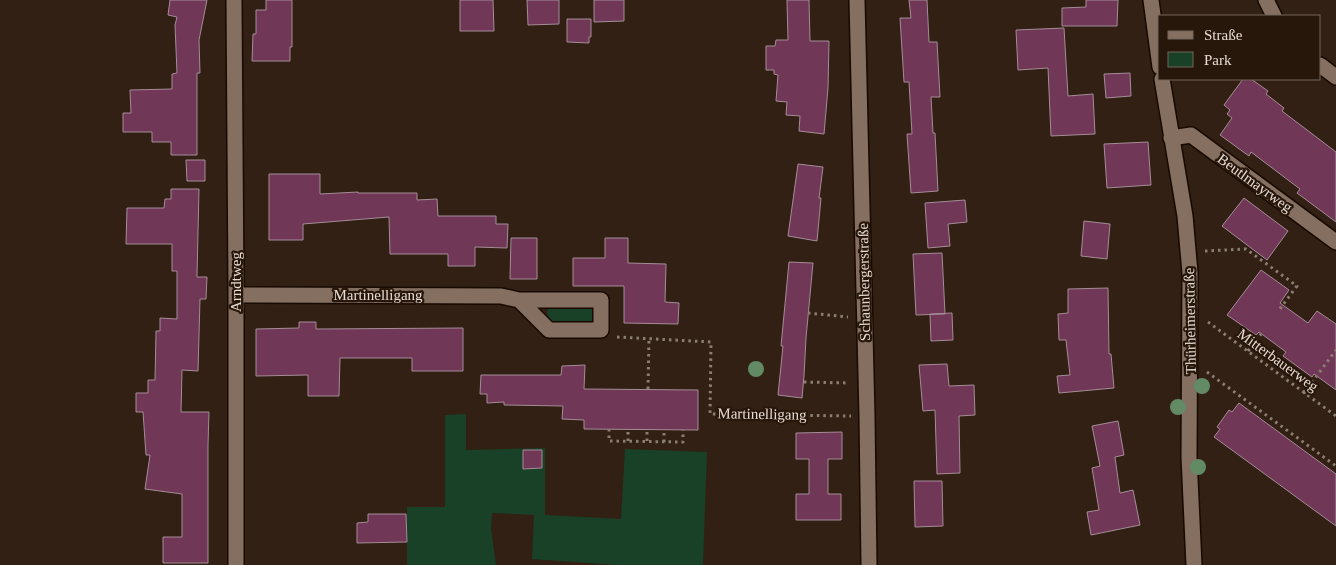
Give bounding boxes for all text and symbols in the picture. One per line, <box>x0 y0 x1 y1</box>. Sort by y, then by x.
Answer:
legend <box>1158 15 1321 80</box>
text: Straße <box>1204 27 1243 43</box>
text: Park <box>1204 52 1232 68</box>
street label: Beutlmayrweg <box>1215 151 1296 216</box>
street label: Schaunbergerstraße <box>855 223 873 341</box>
street label: Arndtweg <box>228 252 244 312</box>
street label: Thürheimerstraße <box>1181 267 1199 374</box>
street label: Martinelligang <box>333 287 423 303</box>
street label: Mitterbauerweg <box>1235 325 1322 395</box>
street label: Martinelligang <box>717 405 807 423</box>

